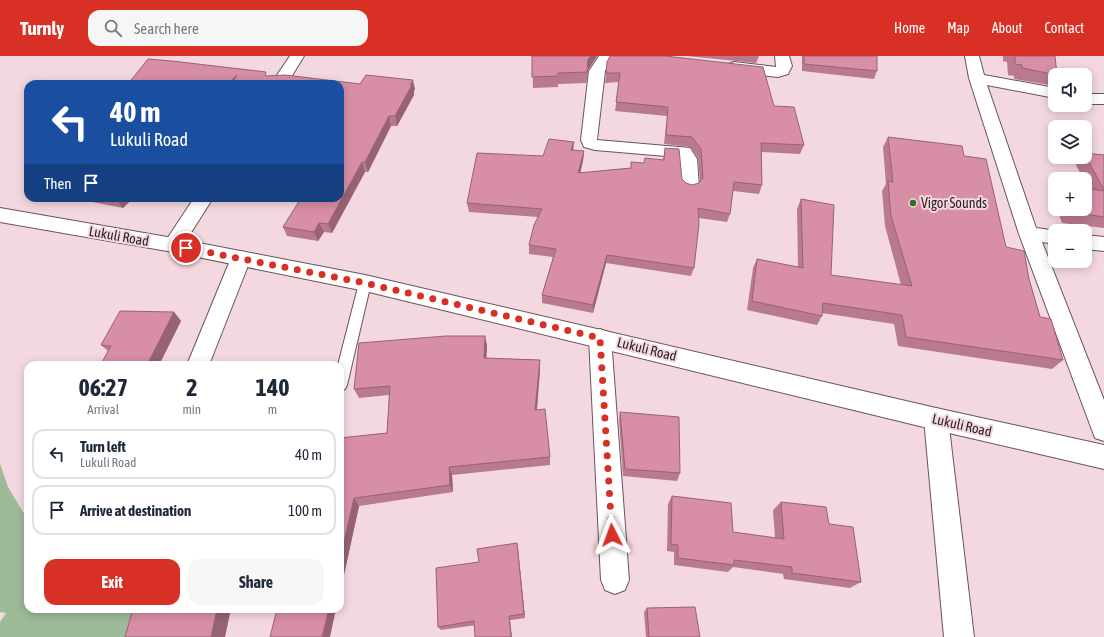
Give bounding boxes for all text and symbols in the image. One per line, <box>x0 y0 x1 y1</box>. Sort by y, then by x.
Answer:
search box <box>88 10 368 46</box>
text: Turnly <box>20 17 64 39</box>
icon: search <box>102 17 124 39</box>
text: Search here <box>134 20 199 37</box>
text: Home <box>894 20 925 36</box>
text: Map <box>947 20 970 36</box>
text: About <box>992 20 1023 36</box>
text: Contact <box>1045 20 1084 36</box>
map controls <box>1048 68 1092 268</box>
button: sound <box>1048 68 1092 112</box>
icon: left <box>44 96 96 148</box>
text: 40 m <box>110 96 160 128</box>
button: layers <box>1048 120 1092 164</box>
text: Lukuli Road <box>110 129 188 150</box>
icon: arrive <box>80 172 102 194</box>
button: + <box>1048 172 1092 216</box>
text: Then <box>44 175 72 192</box>
place label: Vigor Sounds <box>921 195 987 211</box>
marker: Vigor Sounds <box>908 198 918 208</box>
street label: Lukuli Road <box>88 223 150 249</box>
button: − <box>1048 224 1092 268</box>
pin <box>169 231 203 265</box>
icon: arrive <box>175 237 197 259</box>
street label: Lukuli Road <box>616 334 678 364</box>
text: 06:27 <box>79 374 128 401</box>
text: 2 <box>186 374 197 401</box>
text: 140 <box>256 374 289 401</box>
text: Arrival <box>87 402 119 417</box>
text: min <box>182 402 201 417</box>
text: m <box>268 402 277 417</box>
street label: Lukuli Road <box>931 410 993 440</box>
text: Turn left <box>80 438 126 455</box>
icon: left <box>46 443 68 465</box>
text: 40 m <box>295 446 322 463</box>
text: Lukuli Road <box>80 455 136 470</box>
icon: arrive <box>46 499 68 521</box>
text: Arrive at destination <box>80 502 191 519</box>
text: 100 m <box>288 502 322 519</box>
position arrow <box>591 514 633 556</box>
button: Exit <box>44 559 180 605</box>
button: Share <box>188 559 324 605</box>

